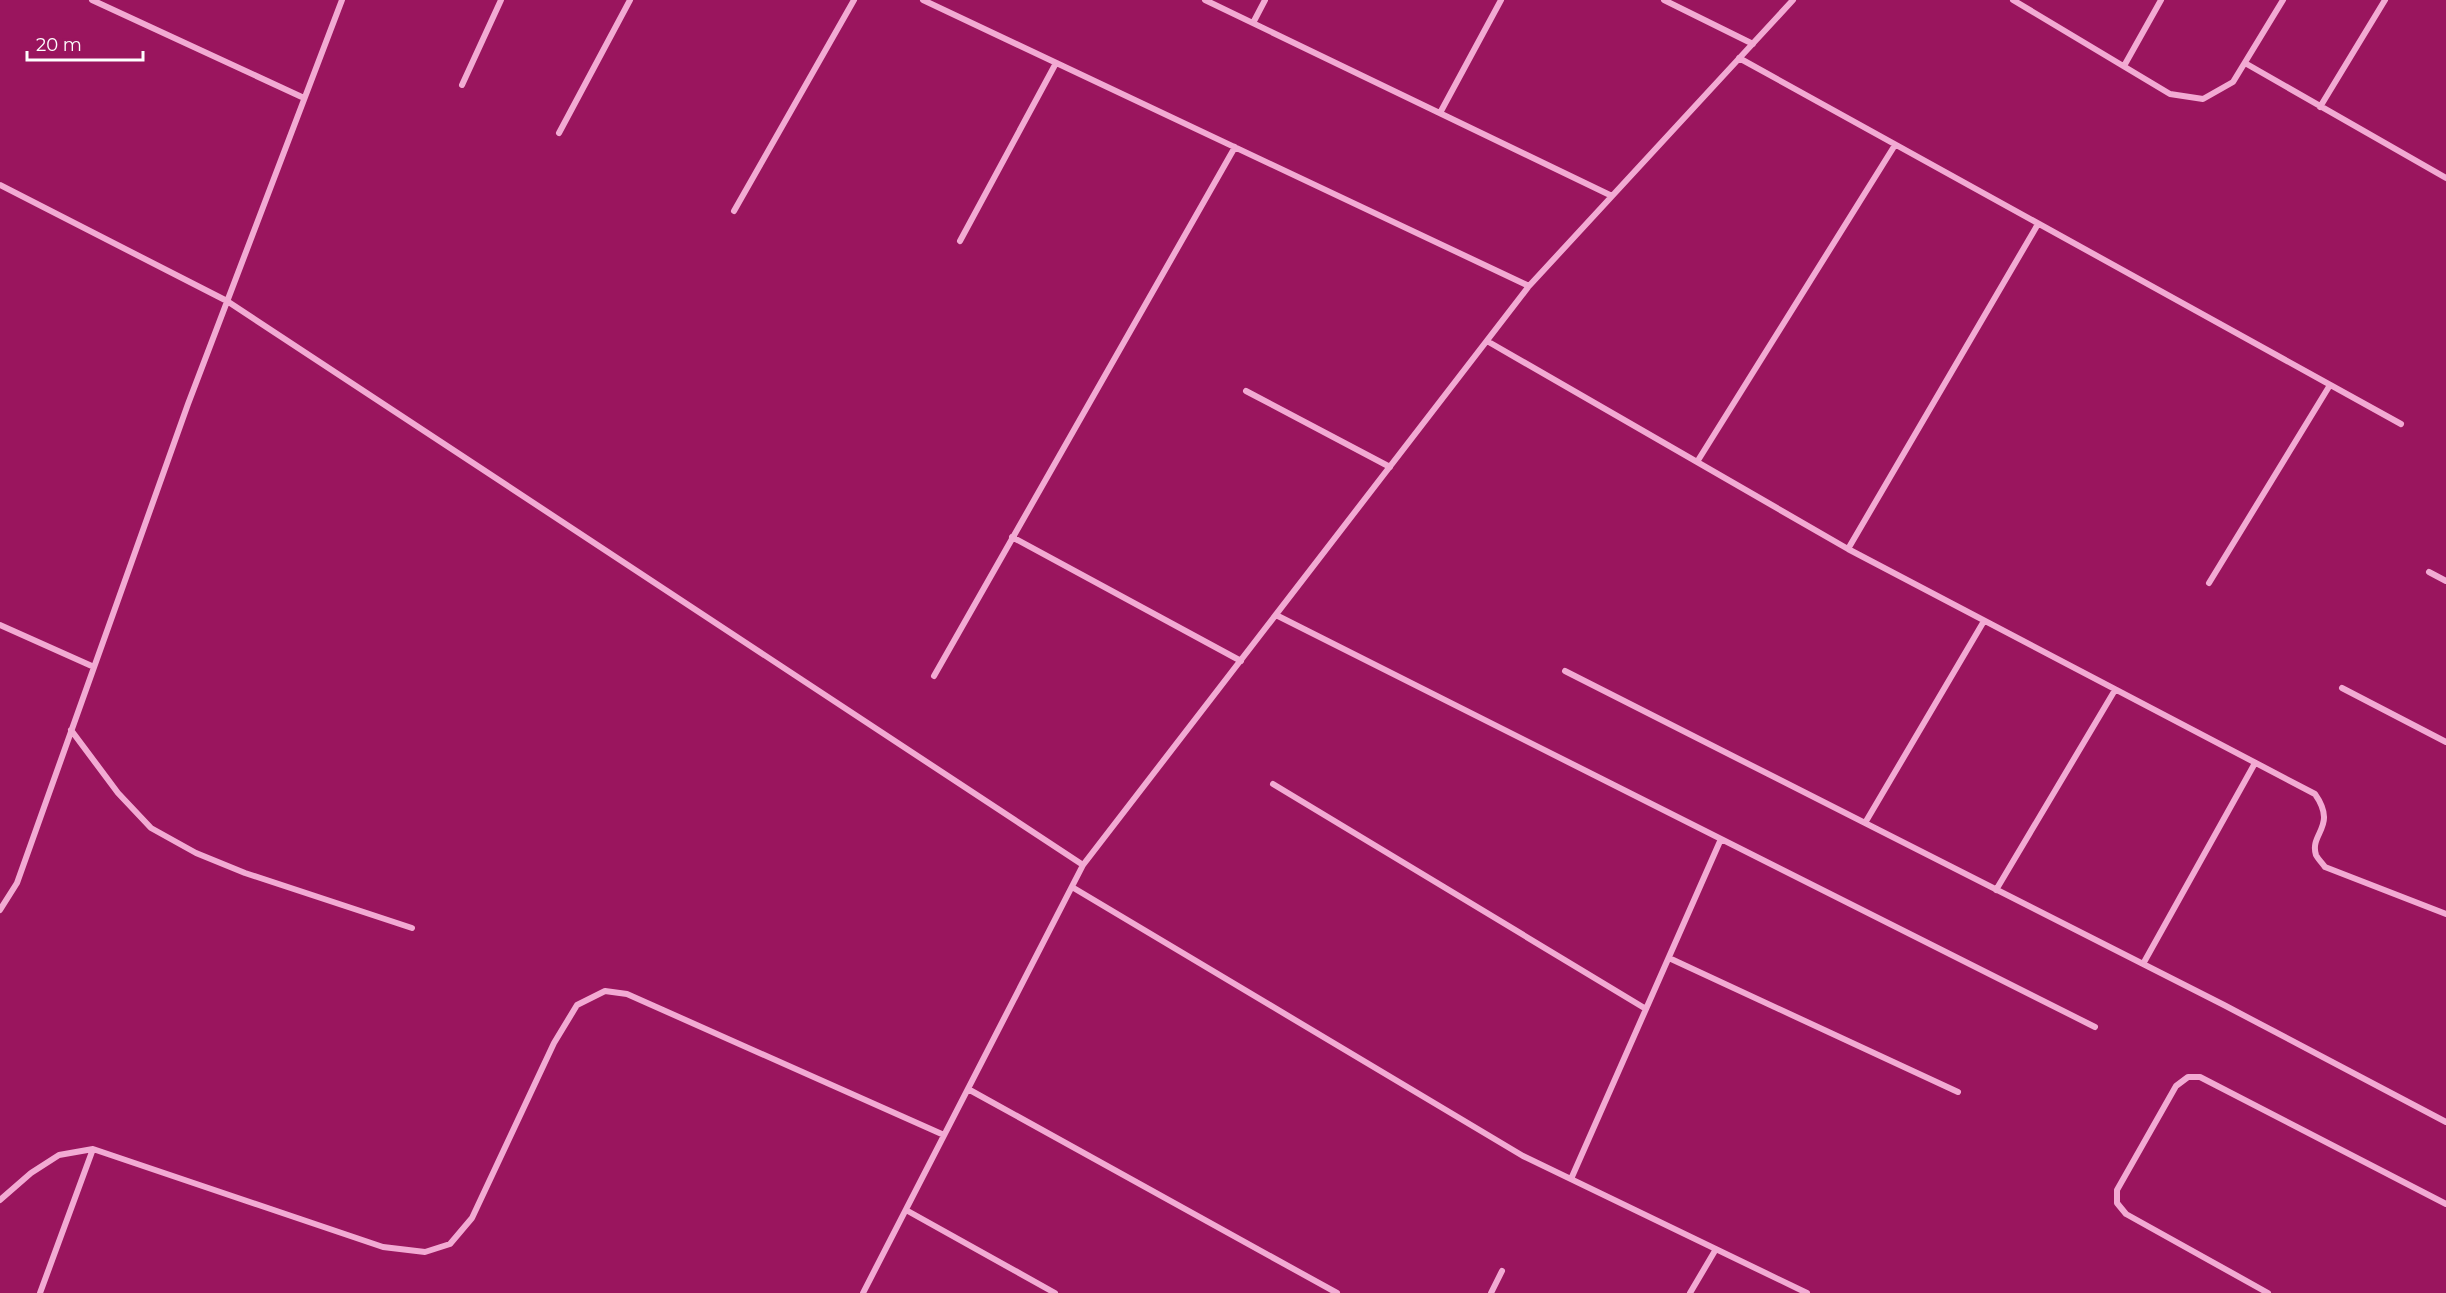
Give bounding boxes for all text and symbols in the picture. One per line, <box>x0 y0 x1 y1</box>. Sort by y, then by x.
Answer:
scale bar <box>27 24 142 62</box>
text: 20 m <box>36 34 82 56</box>

